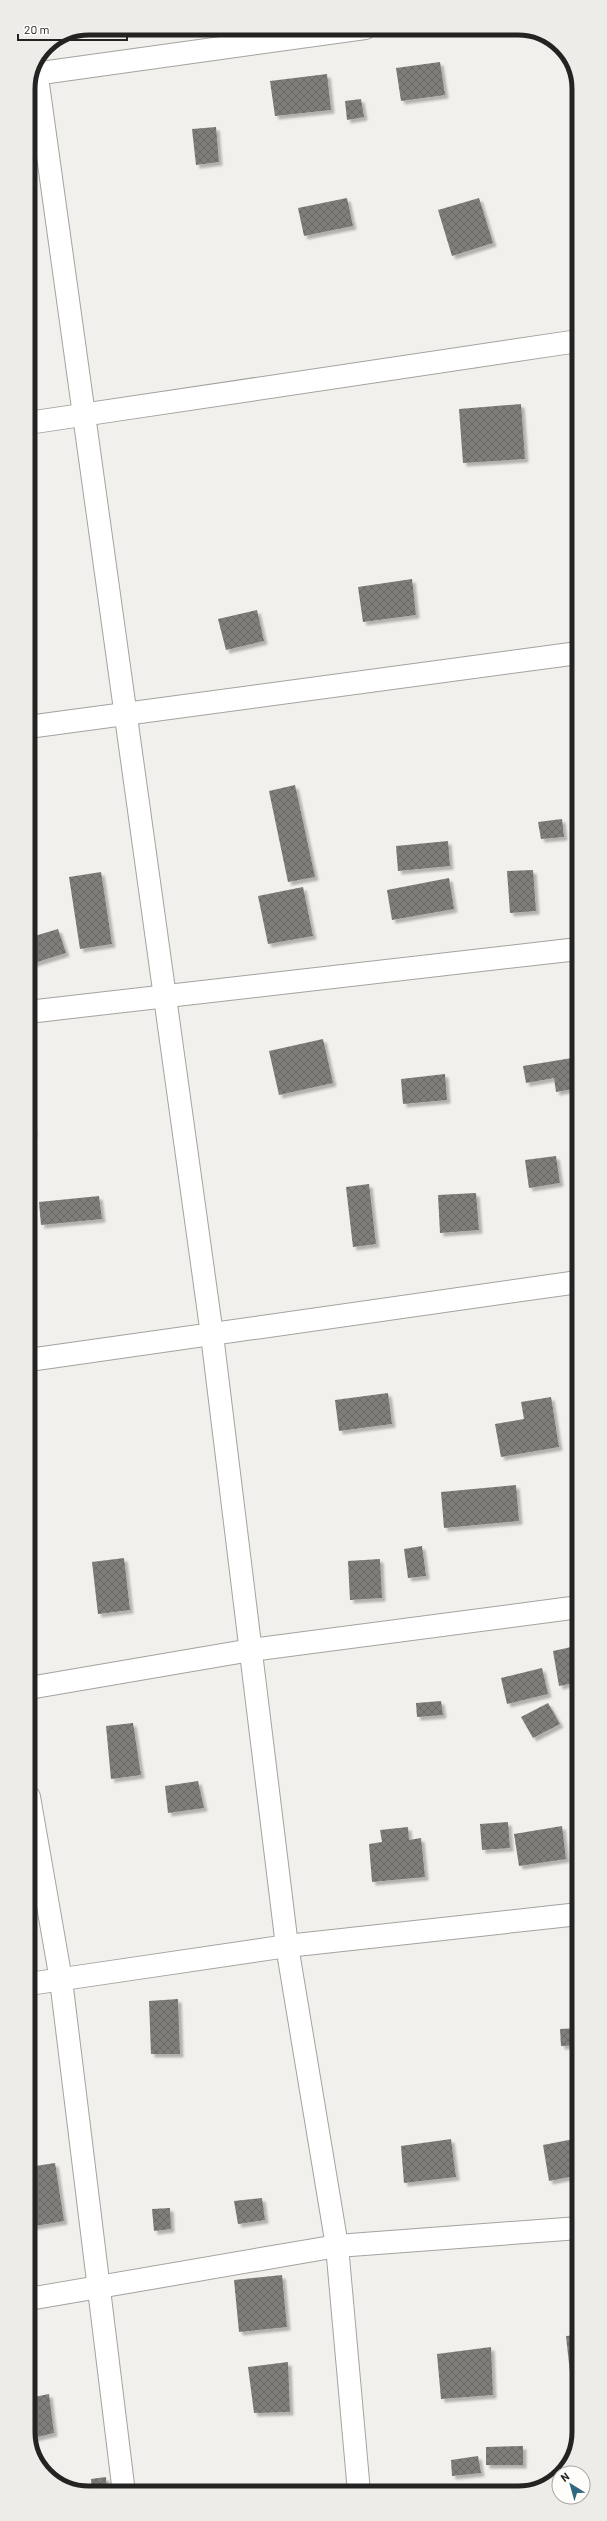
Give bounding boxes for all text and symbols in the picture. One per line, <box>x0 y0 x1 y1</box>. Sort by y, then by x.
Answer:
scale bar <box>18 16 127 42</box>
text: 20 m <box>24 22 50 36</box>
north arrow <box>551 2465 591 2505</box>
text: N <box>558 2469 572 2484</box>

